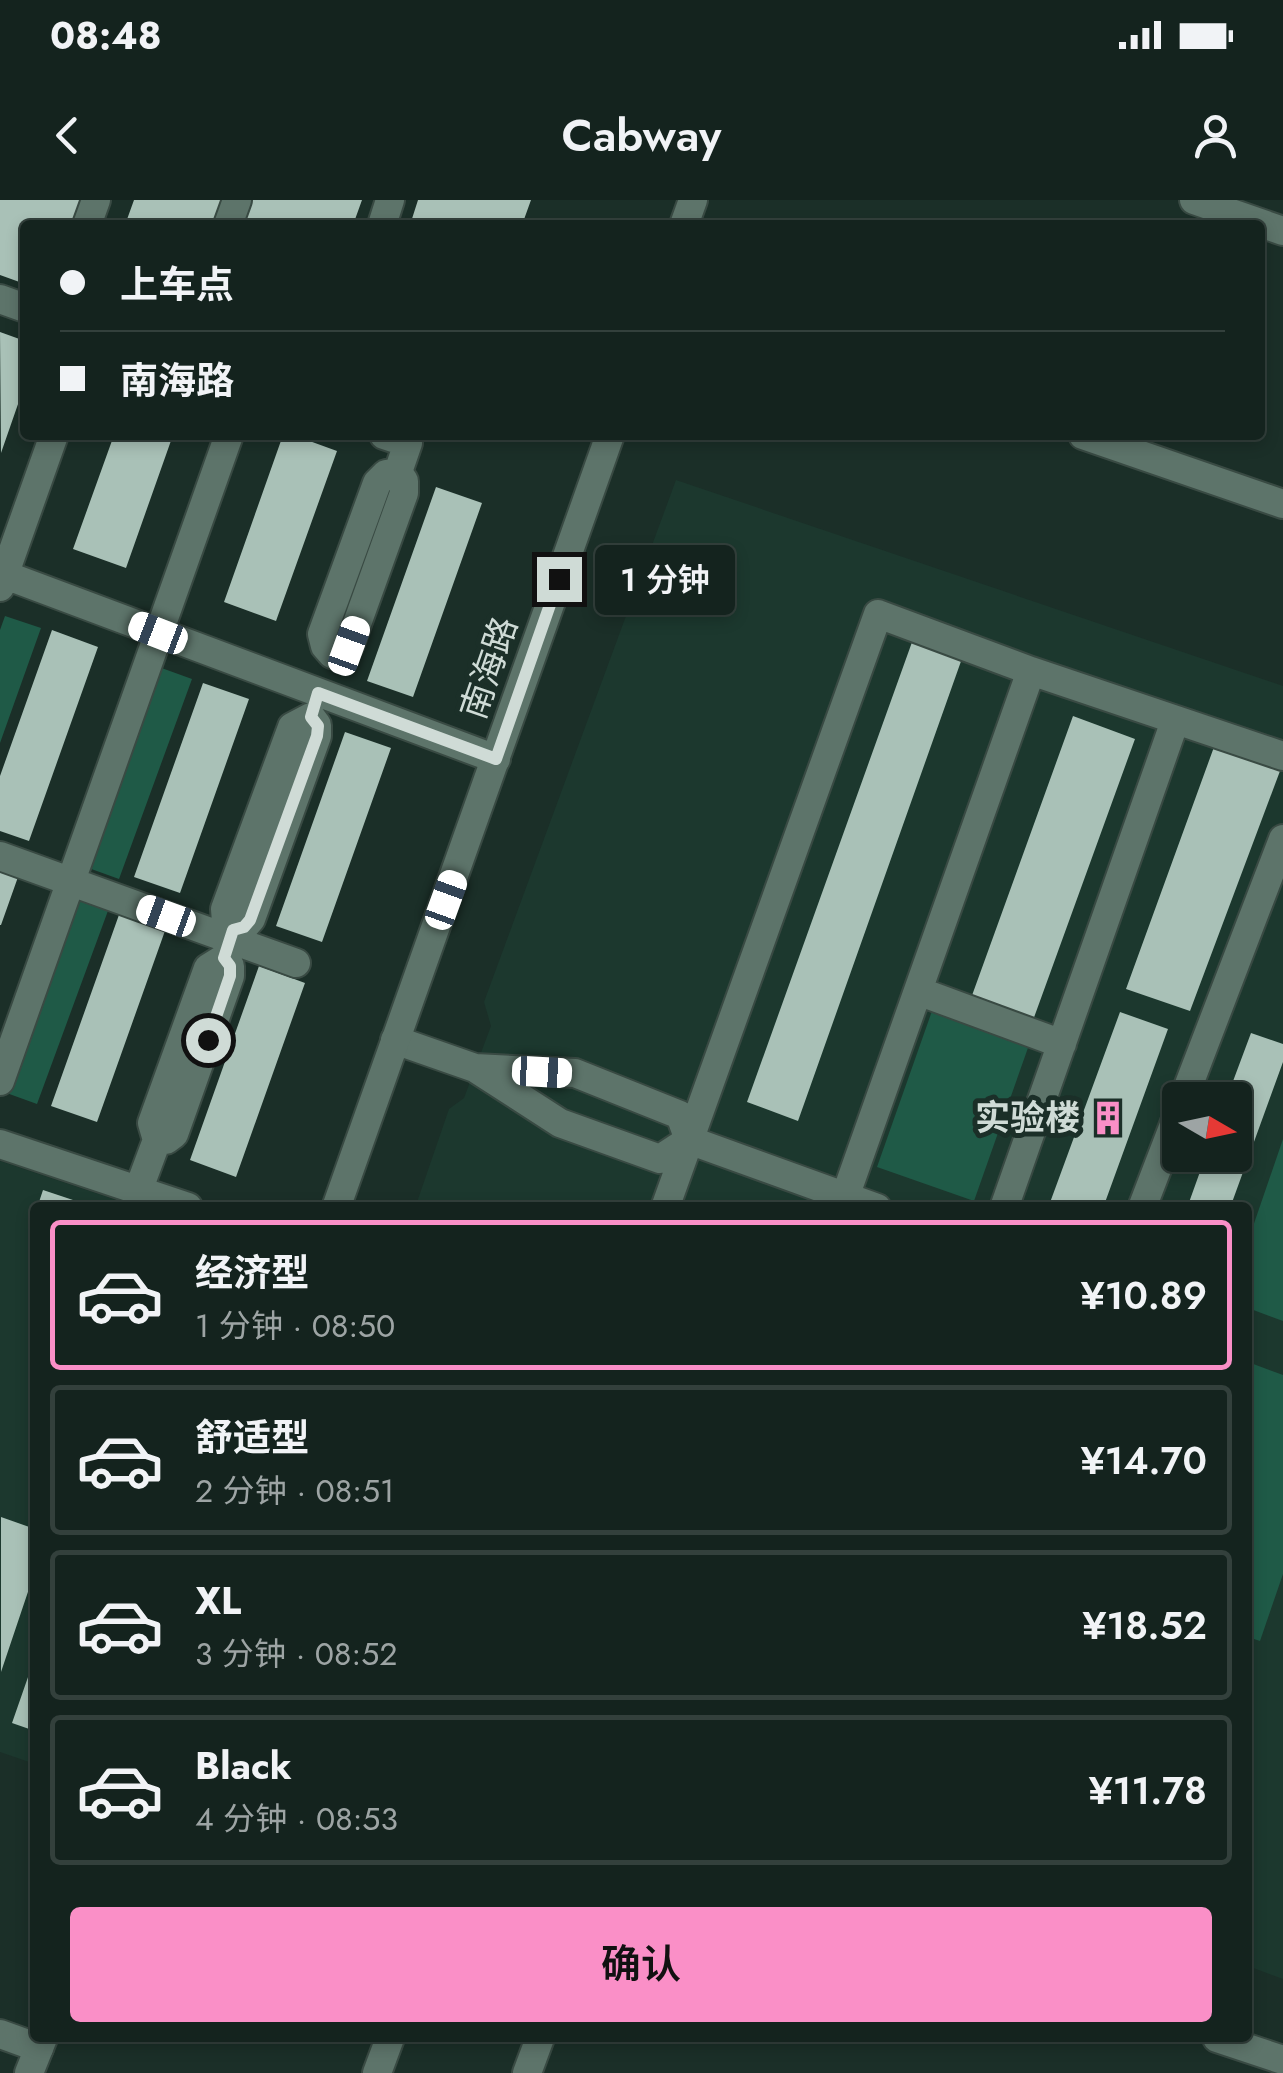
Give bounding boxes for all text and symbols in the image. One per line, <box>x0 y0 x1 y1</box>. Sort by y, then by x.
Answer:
text: 08:48 <box>50 8 162 63</box>
text: Cabway <box>562 103 721 168</box>
icon: back <box>40 108 95 163</box>
icon: person <box>1188 108 1243 163</box>
text: 上车点 <box>120 257 234 312</box>
text: 南海路 <box>120 353 234 408</box>
callout: 1 分钟 <box>594 544 734 614</box>
route end <box>537 557 582 602</box>
text: 1 分钟 <box>620 557 710 603</box>
car <box>125 608 191 658</box>
street label: 南海路 <box>448 610 530 726</box>
car <box>325 613 373 679</box>
car <box>422 867 470 933</box>
car <box>133 892 199 940</box>
route start <box>186 1018 231 1063</box>
car <box>511 1055 573 1089</box>
north arrow <box>1162 1082 1252 1172</box>
map controls <box>1162 1082 1252 1172</box>
place label: 实验楼 <box>975 1093 1080 1143</box>
building icon: 实验楼 <box>1089 1099 1127 1137</box>
text: 经济型 <box>195 1245 309 1300</box>
icon: car <box>75 1250 165 1340</box>
text: ¥10.89 <box>1080 1268 1207 1323</box>
text: 1 分钟 · 08:50 <box>195 1303 395 1349</box>
text: 舒适型 <box>195 1410 309 1465</box>
icon: car <box>75 1415 165 1505</box>
text: ¥14.70 <box>1080 1433 1207 1488</box>
text: 2 分钟 · 08:51 <box>195 1468 394 1514</box>
text: XL <box>195 1573 241 1628</box>
icon: car <box>75 1580 165 1670</box>
text: ¥18.52 <box>1082 1598 1207 1653</box>
text: 3 分钟 · 08:52 <box>195 1631 397 1677</box>
text: Black <box>195 1738 292 1793</box>
icon: car <box>75 1745 165 1835</box>
text: ¥11.78 <box>1088 1763 1207 1818</box>
text: 4 分钟 · 08:53 <box>195 1796 398 1842</box>
button: 确认 <box>70 1907 1212 2022</box>

